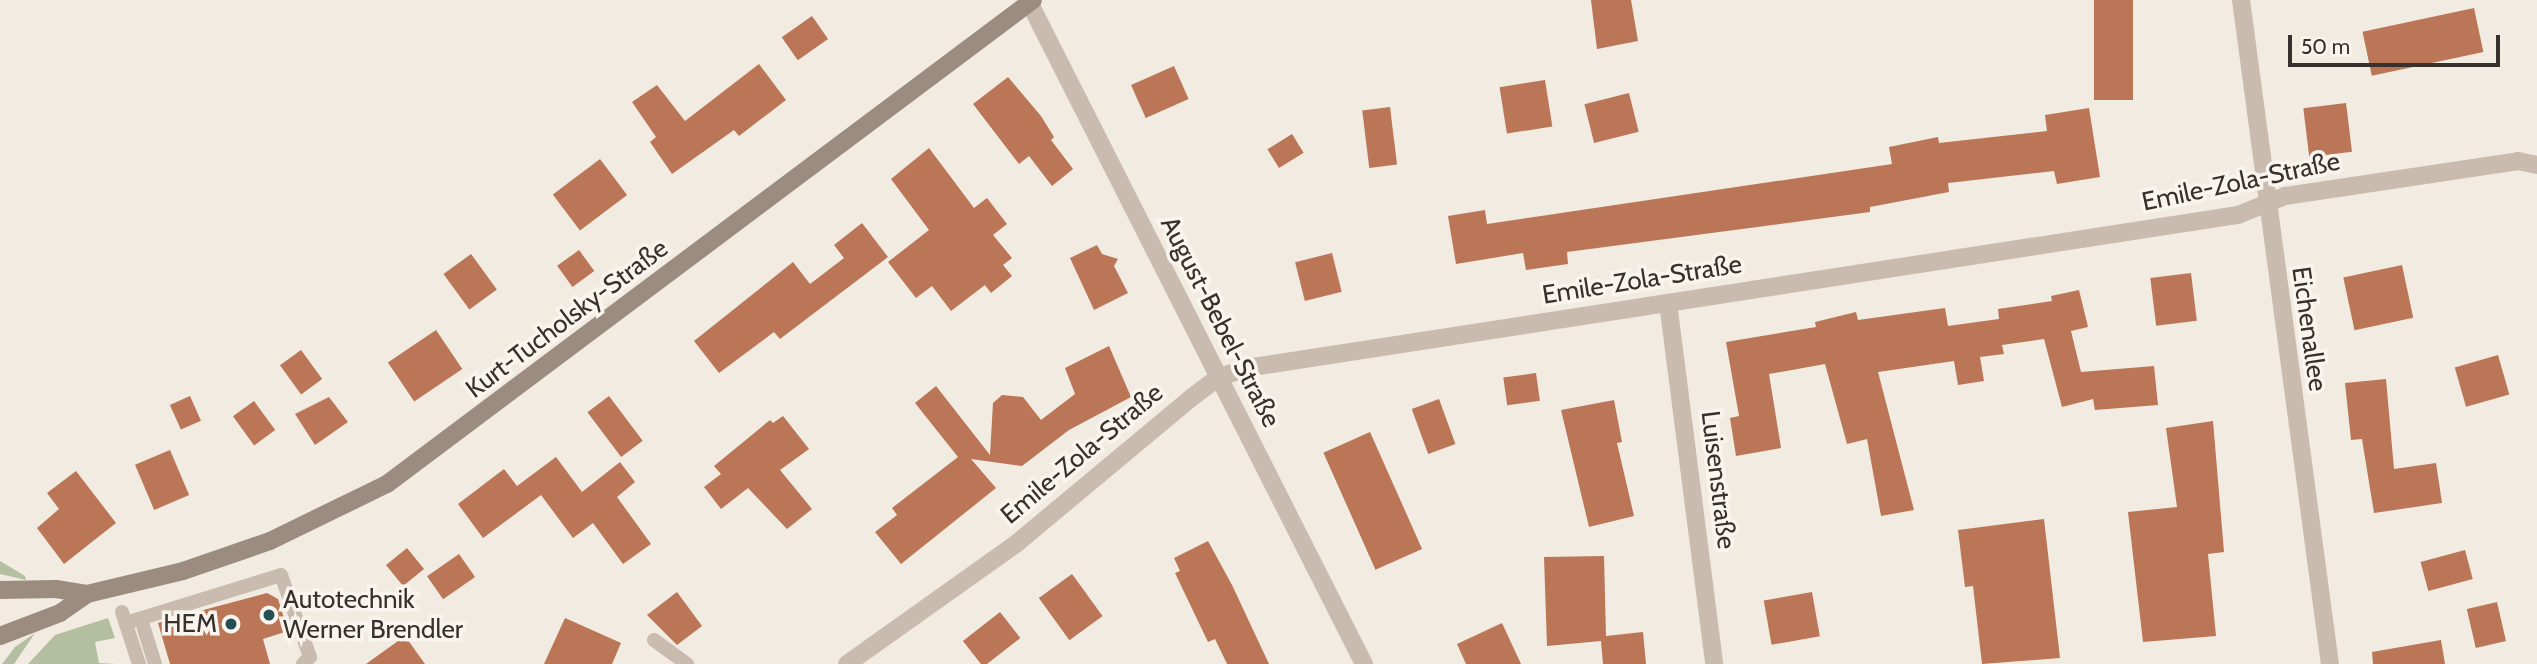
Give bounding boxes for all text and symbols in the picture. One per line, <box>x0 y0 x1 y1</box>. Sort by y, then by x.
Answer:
scale bar <box>2292 21 2504 65</box>
text: 50 m <box>2301 34 2350 59</box>
street label: Emile-Zola-Straße <box>2139 146 2343 218</box>
street label: August-Bebel-Straße <box>1153 212 1287 432</box>
street label: Kurt-Tucholsky-Straße <box>460 233 674 405</box>
street label: Emile-Zola-Straße <box>1540 249 1744 311</box>
street label: Eichenallee <box>2285 265 2333 393</box>
street label: Emile-Zola-Straße <box>995 377 1169 531</box>
street label: Luisenstraße <box>1694 409 1742 551</box>
place label: Autotechnik Werner Brendler <box>283 584 463 646</box>
marker: Autotechnik Werner Brendler <box>261 607 277 623</box>
place label: HEM <box>163 608 217 640</box>
marker: HEM <box>223 616 239 632</box>

